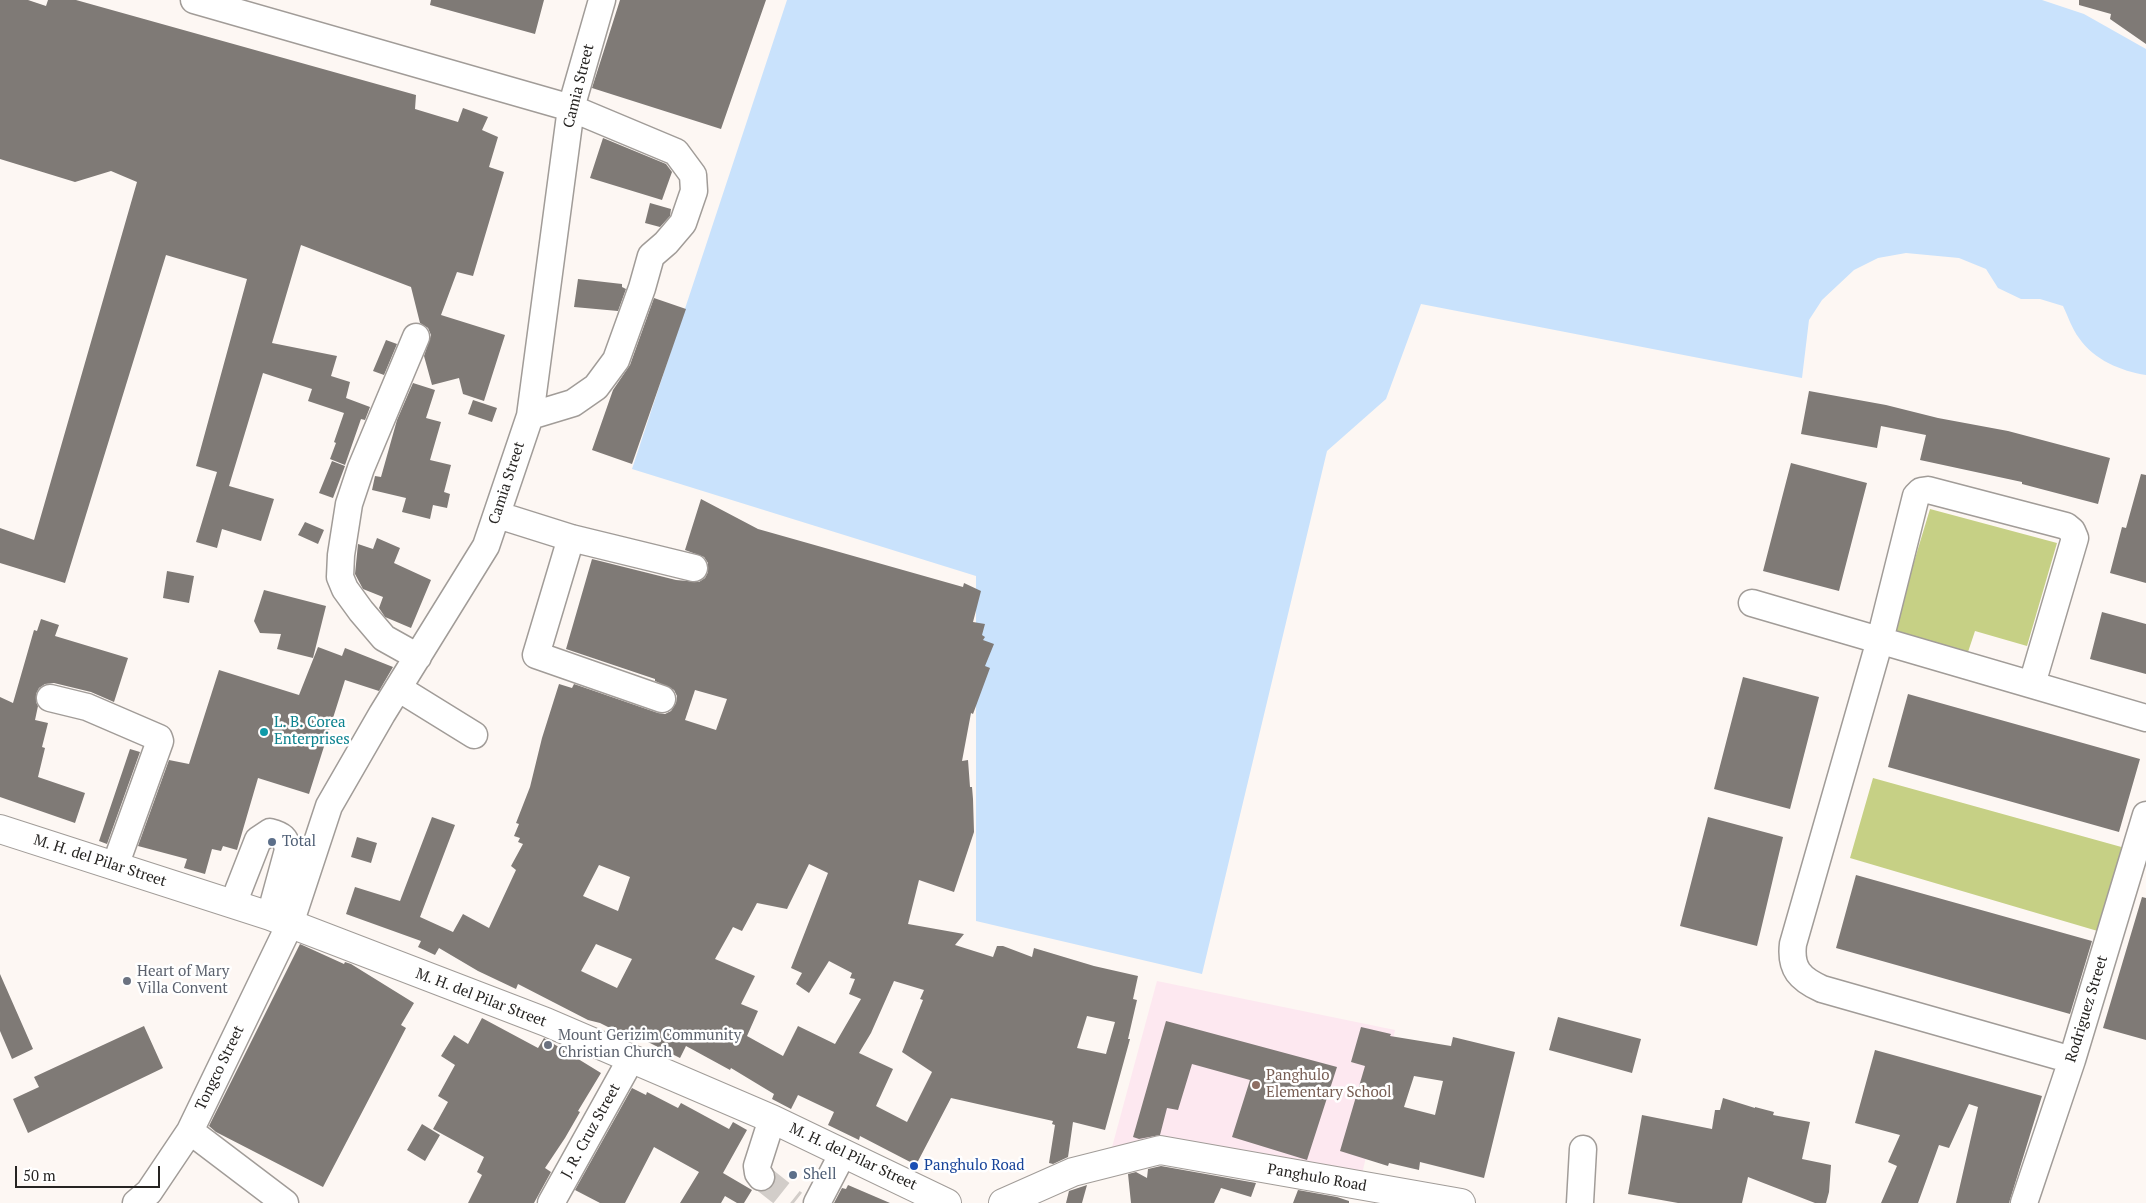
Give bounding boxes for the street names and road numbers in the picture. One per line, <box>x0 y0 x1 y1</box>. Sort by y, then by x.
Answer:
street label: Camia Street <box>560 42 598 130</box>
street label: Camia Street <box>485 439 529 527</box>
street label: M. H. del Pilar Street <box>31 831 169 891</box>
street label: Rodriguez Street <box>2062 953 2112 1065</box>
street label: M. H. del Pilar Street <box>413 965 549 1031</box>
street label: Tongco Street <box>192 1023 248 1113</box>
street label: J. R. Cruz Street <box>558 1081 624 1181</box>
street label: M. H. del Pilar Street <box>786 1120 920 1194</box>
street label: Panghulo Road <box>1266 1160 1368 1196</box>

